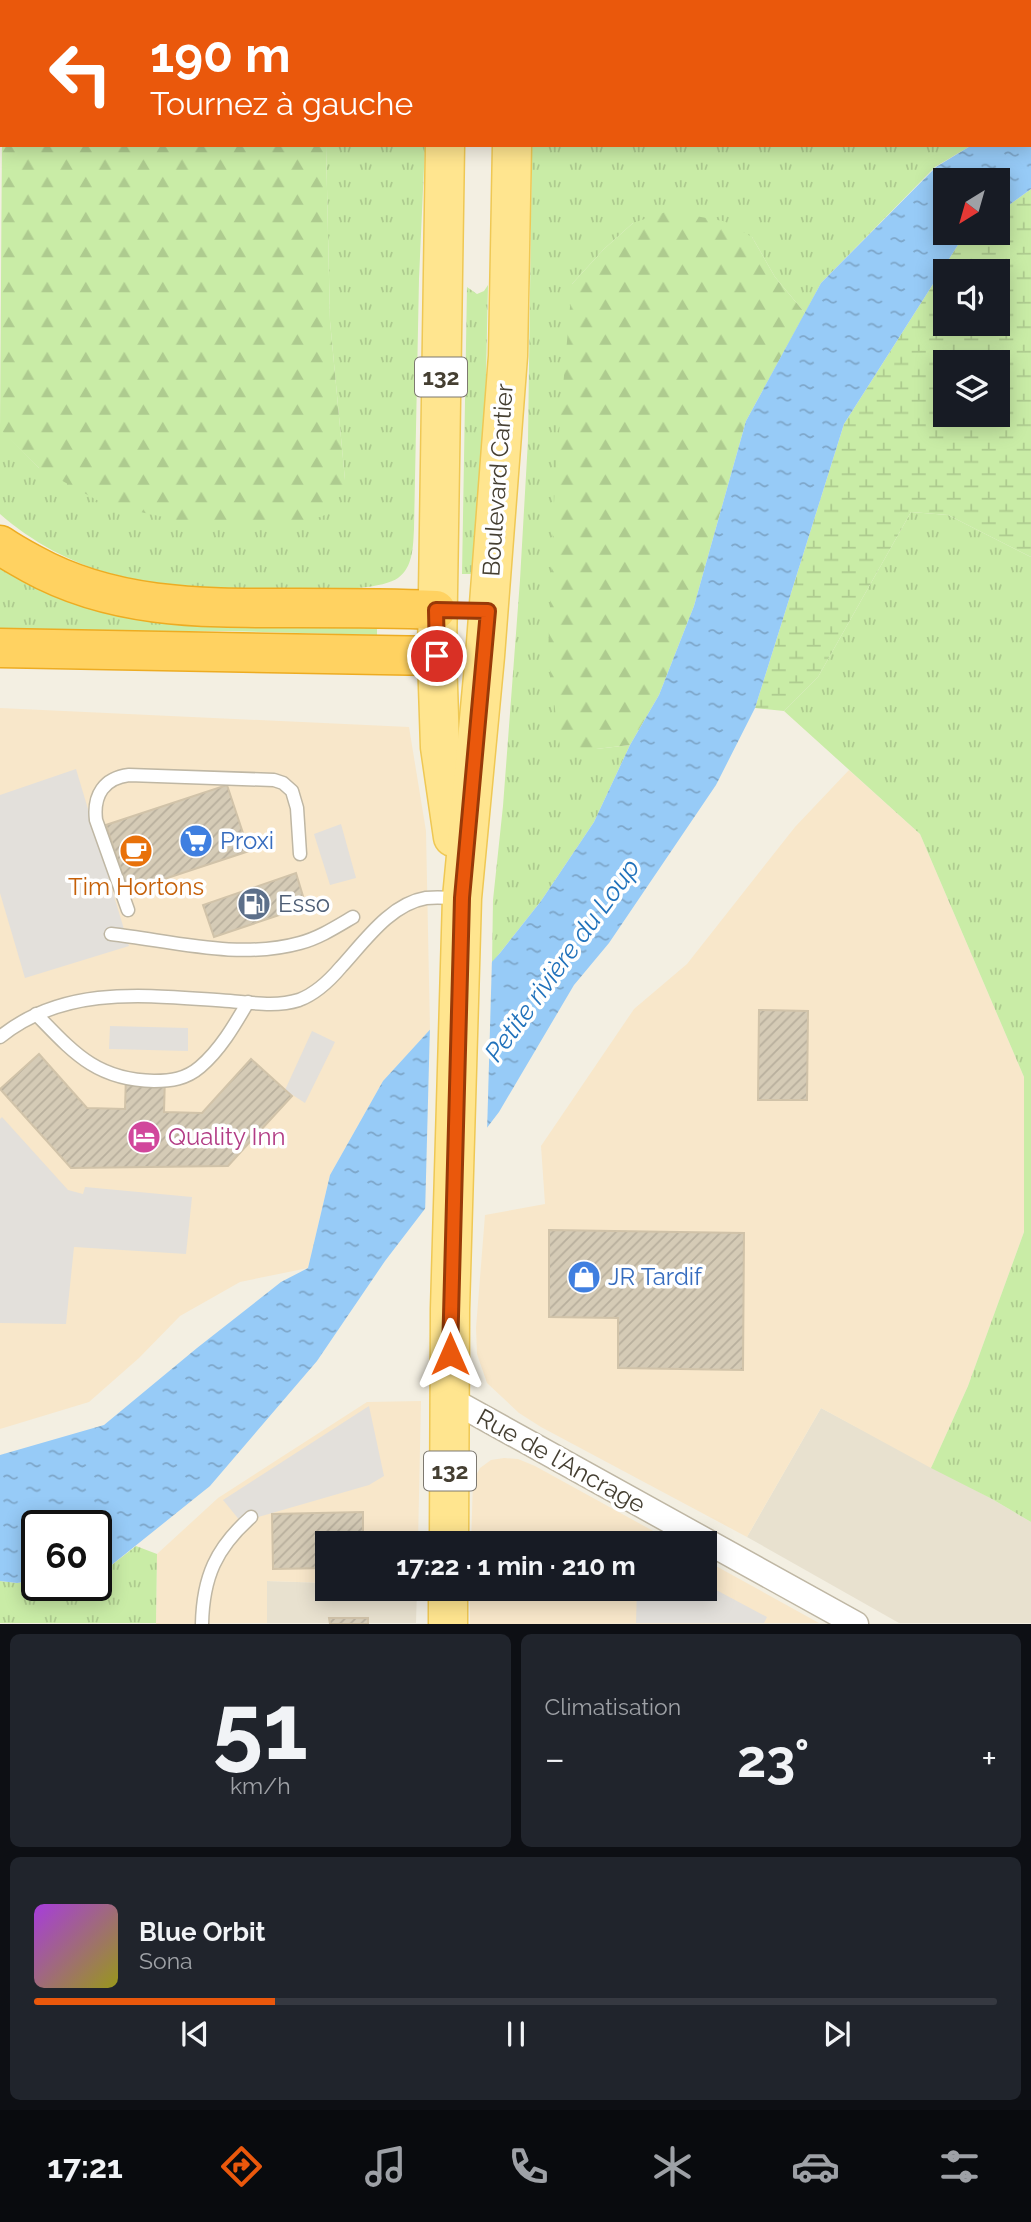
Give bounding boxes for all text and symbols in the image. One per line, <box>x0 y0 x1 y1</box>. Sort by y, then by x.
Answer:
text: 190 m <box>150 26 291 83</box>
icon: left <box>35 28 126 119</box>
text: Tournez à gauche <box>150 85 413 122</box>
north arrow <box>933 168 1010 245</box>
map controls <box>933 168 1010 427</box>
button: sound <box>933 259 1010 336</box>
button: layers <box>933 350 1010 427</box>
road number: 132 <box>415 358 467 396</box>
street label: Boulevard Cartier <box>476 382 519 577</box>
pin <box>407 626 467 686</box>
icon: arrive <box>418 637 456 675</box>
supermarket icon: Proxi <box>177 822 215 860</box>
place label: Proxi <box>220 826 274 855</box>
cafe icon: Tim Hortons <box>117 832 155 870</box>
water label: Petite rivière du Loup <box>478 853 646 1067</box>
place label: Tim Hortons <box>68 872 204 901</box>
fuel station icon: Esso <box>235 885 273 923</box>
place label: Esso <box>278 889 330 918</box>
hotel icon: Quality Inn <box>125 1118 163 1156</box>
place label: Quality Inn <box>168 1122 286 1151</box>
shop icon: JR Tardif <box>565 1258 603 1296</box>
place label: JR Tardif <box>608 1262 703 1291</box>
position arrow <box>413 1317 487 1391</box>
street label: Rue de l'Ancrage <box>472 1402 651 1519</box>
road number: 132 <box>424 1452 476 1490</box>
speed limit sign: 60 <box>21 1510 112 1601</box>
text: 17:22 · 1 min · 210 m <box>396 1551 636 1581</box>
text: 51 <box>213 1673 308 1780</box>
text: Climatisation <box>545 1693 681 1720</box>
text: 23° <box>737 1728 809 1789</box>
text: − <box>545 1736 565 1781</box>
text: + <box>981 1736 997 1781</box>
text: km/h <box>230 1772 291 1799</box>
text: Blue Orbit <box>139 1917 266 1947</box>
text: Sona <box>139 1947 193 1974</box>
icon: previous <box>176 2015 214 2053</box>
icon: pause <box>497 2015 535 2053</box>
icon: next <box>818 2015 856 2053</box>
icon: directions <box>217 2142 266 2191</box>
icon: music <box>361 2142 410 2191</box>
icon: phone <box>504 2142 553 2191</box>
icon: climate <box>648 2142 697 2191</box>
icon: car <box>791 2142 840 2191</box>
icon: filters <box>935 2142 984 2191</box>
text: 17:21 <box>47 2148 123 2185</box>

